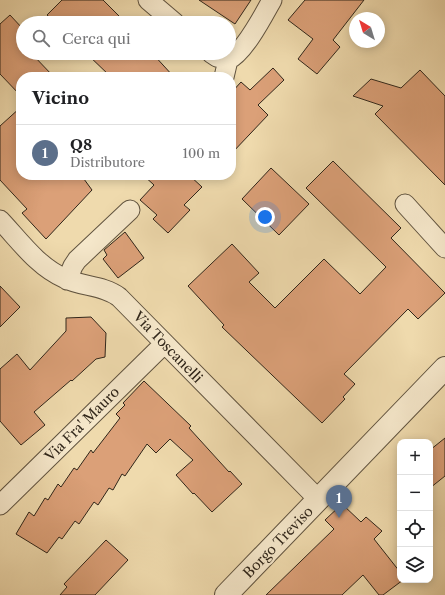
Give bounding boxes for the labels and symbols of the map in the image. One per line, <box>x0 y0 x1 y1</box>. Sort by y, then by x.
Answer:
north arrow <box>349 12 385 48</box>
your location <box>255 207 275 227</box>
street label: Via Toscanelli <box>129 307 207 387</box>
street label: Via Fra' Mauro <box>40 383 123 466</box>
pin: 1 <box>326 485 352 518</box>
street label: Borgo Treviso <box>239 502 317 582</box>

